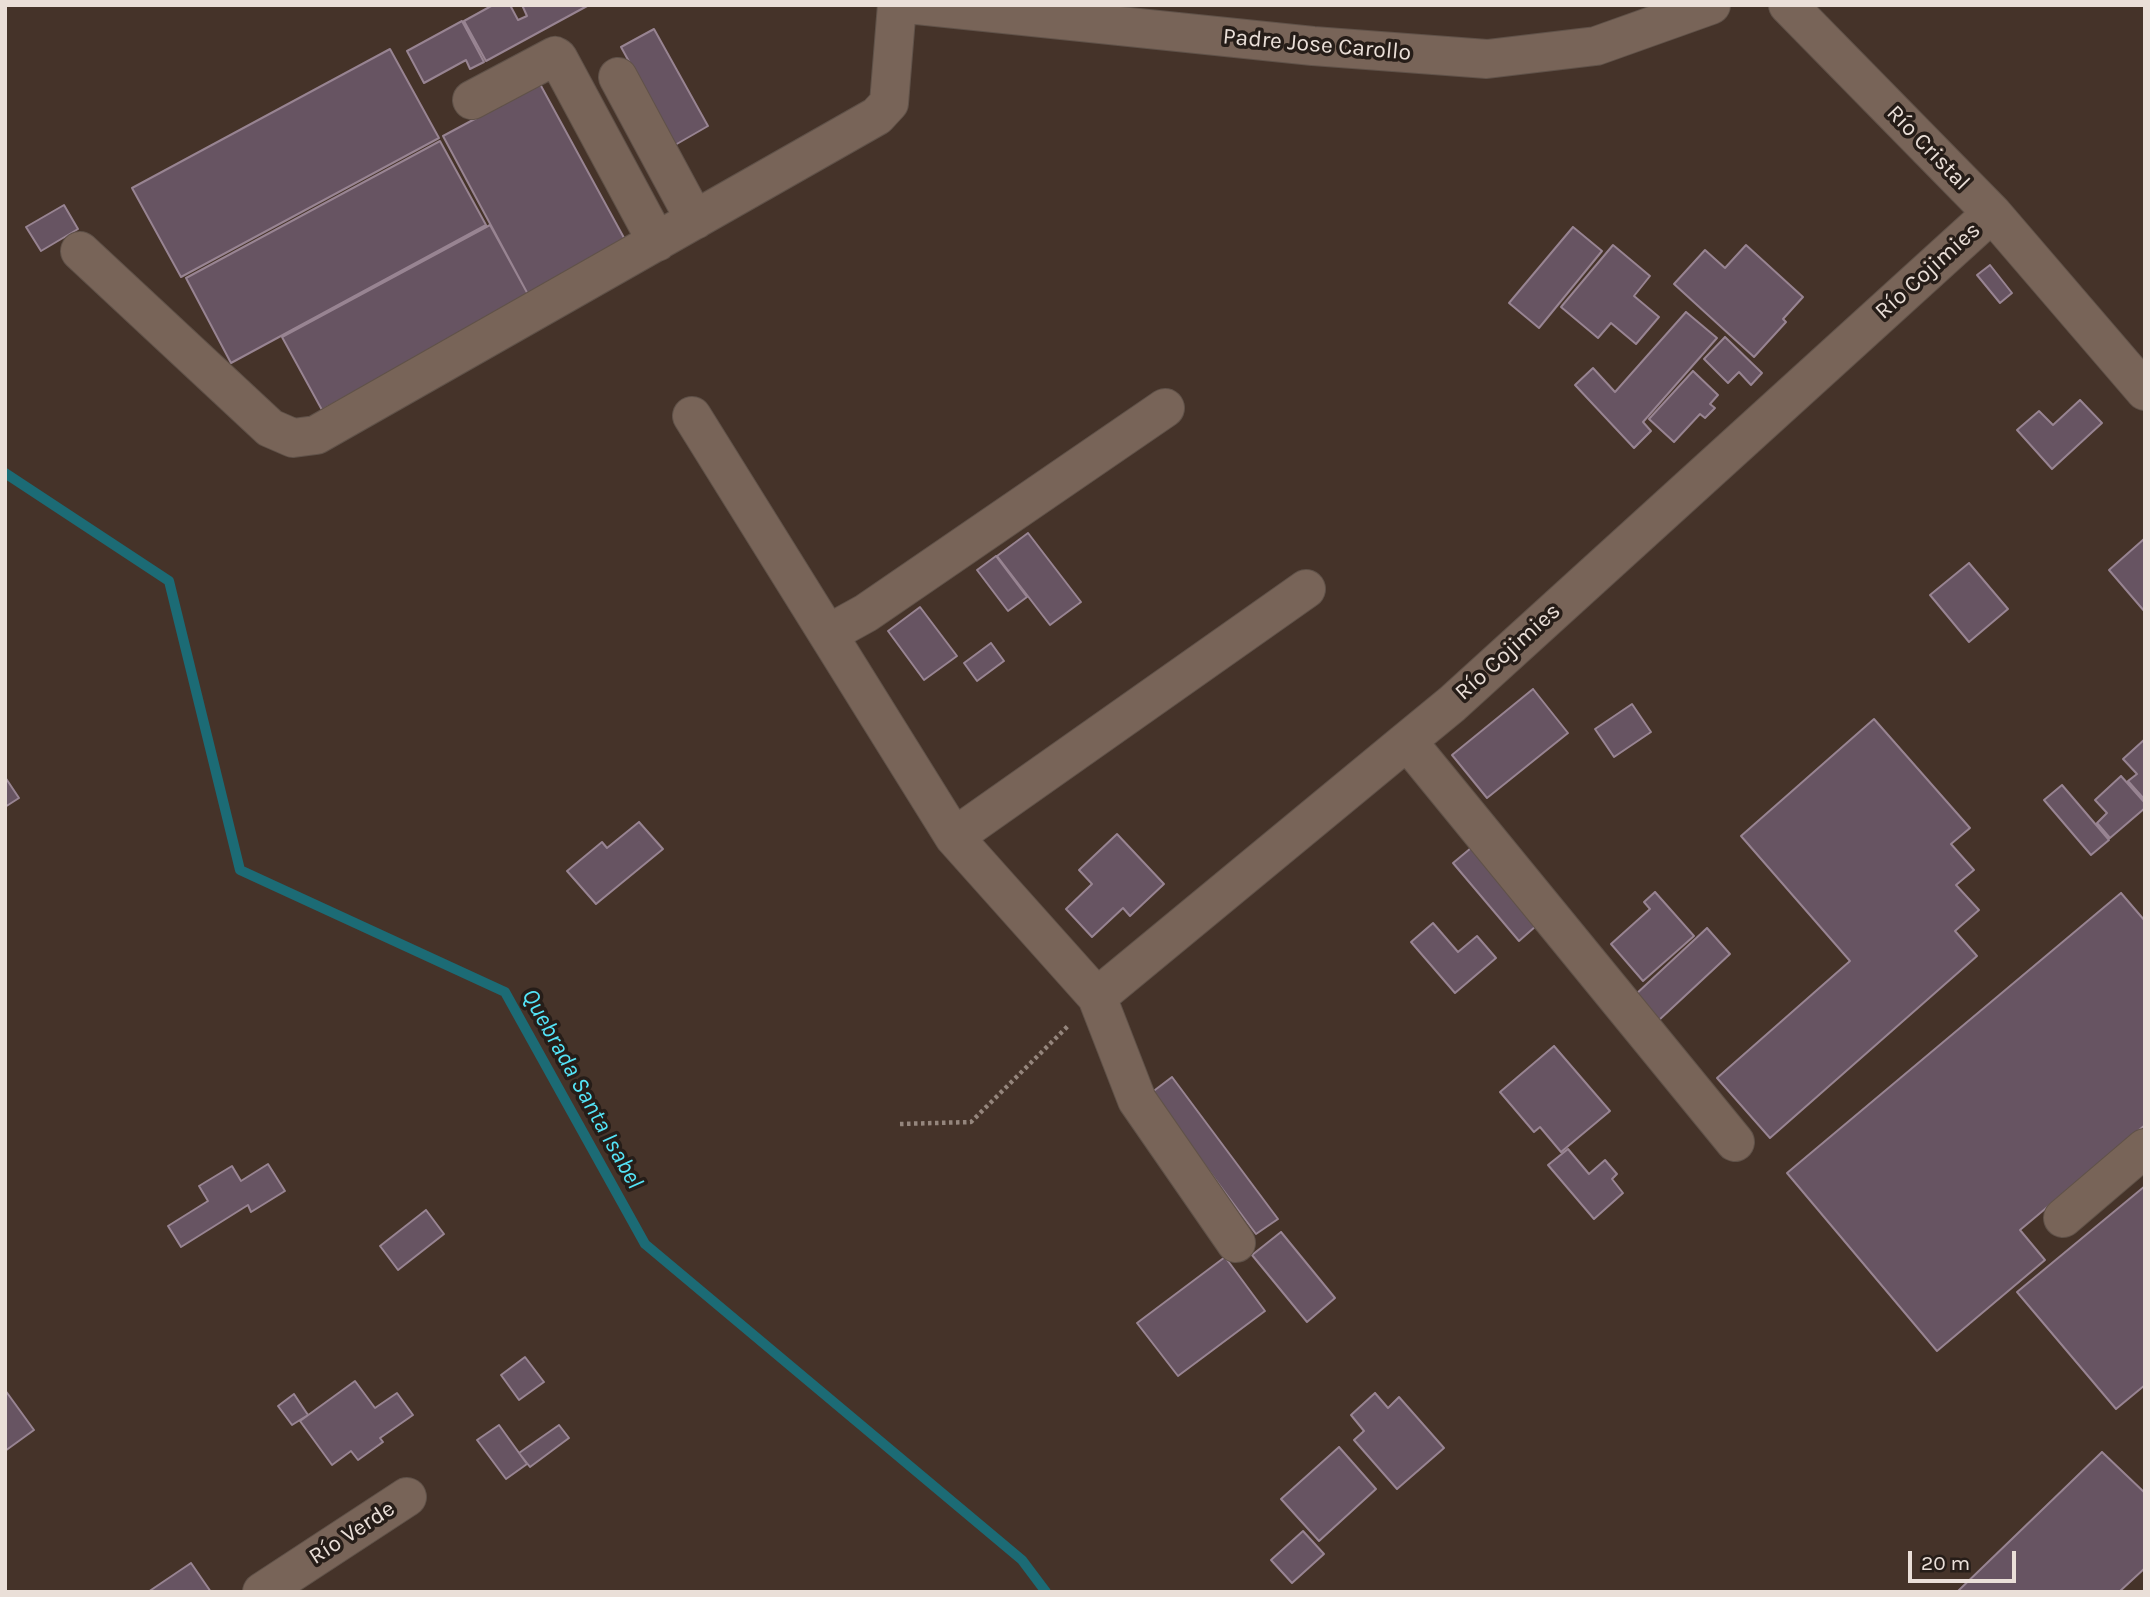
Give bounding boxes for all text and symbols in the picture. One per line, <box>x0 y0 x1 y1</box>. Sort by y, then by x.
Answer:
street label: Padre Jose Carollo <box>1222 23 1412 67</box>
street label: Río Cristal <box>1881 100 1975 196</box>
street label: Río Cojimies <box>1870 217 1986 325</box>
street label: Río Cojimies <box>1450 598 1566 706</box>
water label: Quebrada Santa Isabel <box>515 984 649 1194</box>
street label: Río Verde <box>304 1495 400 1571</box>
scale bar <box>1912 1538 2021 1582</box>
text: 20 m <box>1921 1551 1970 1575</box>

